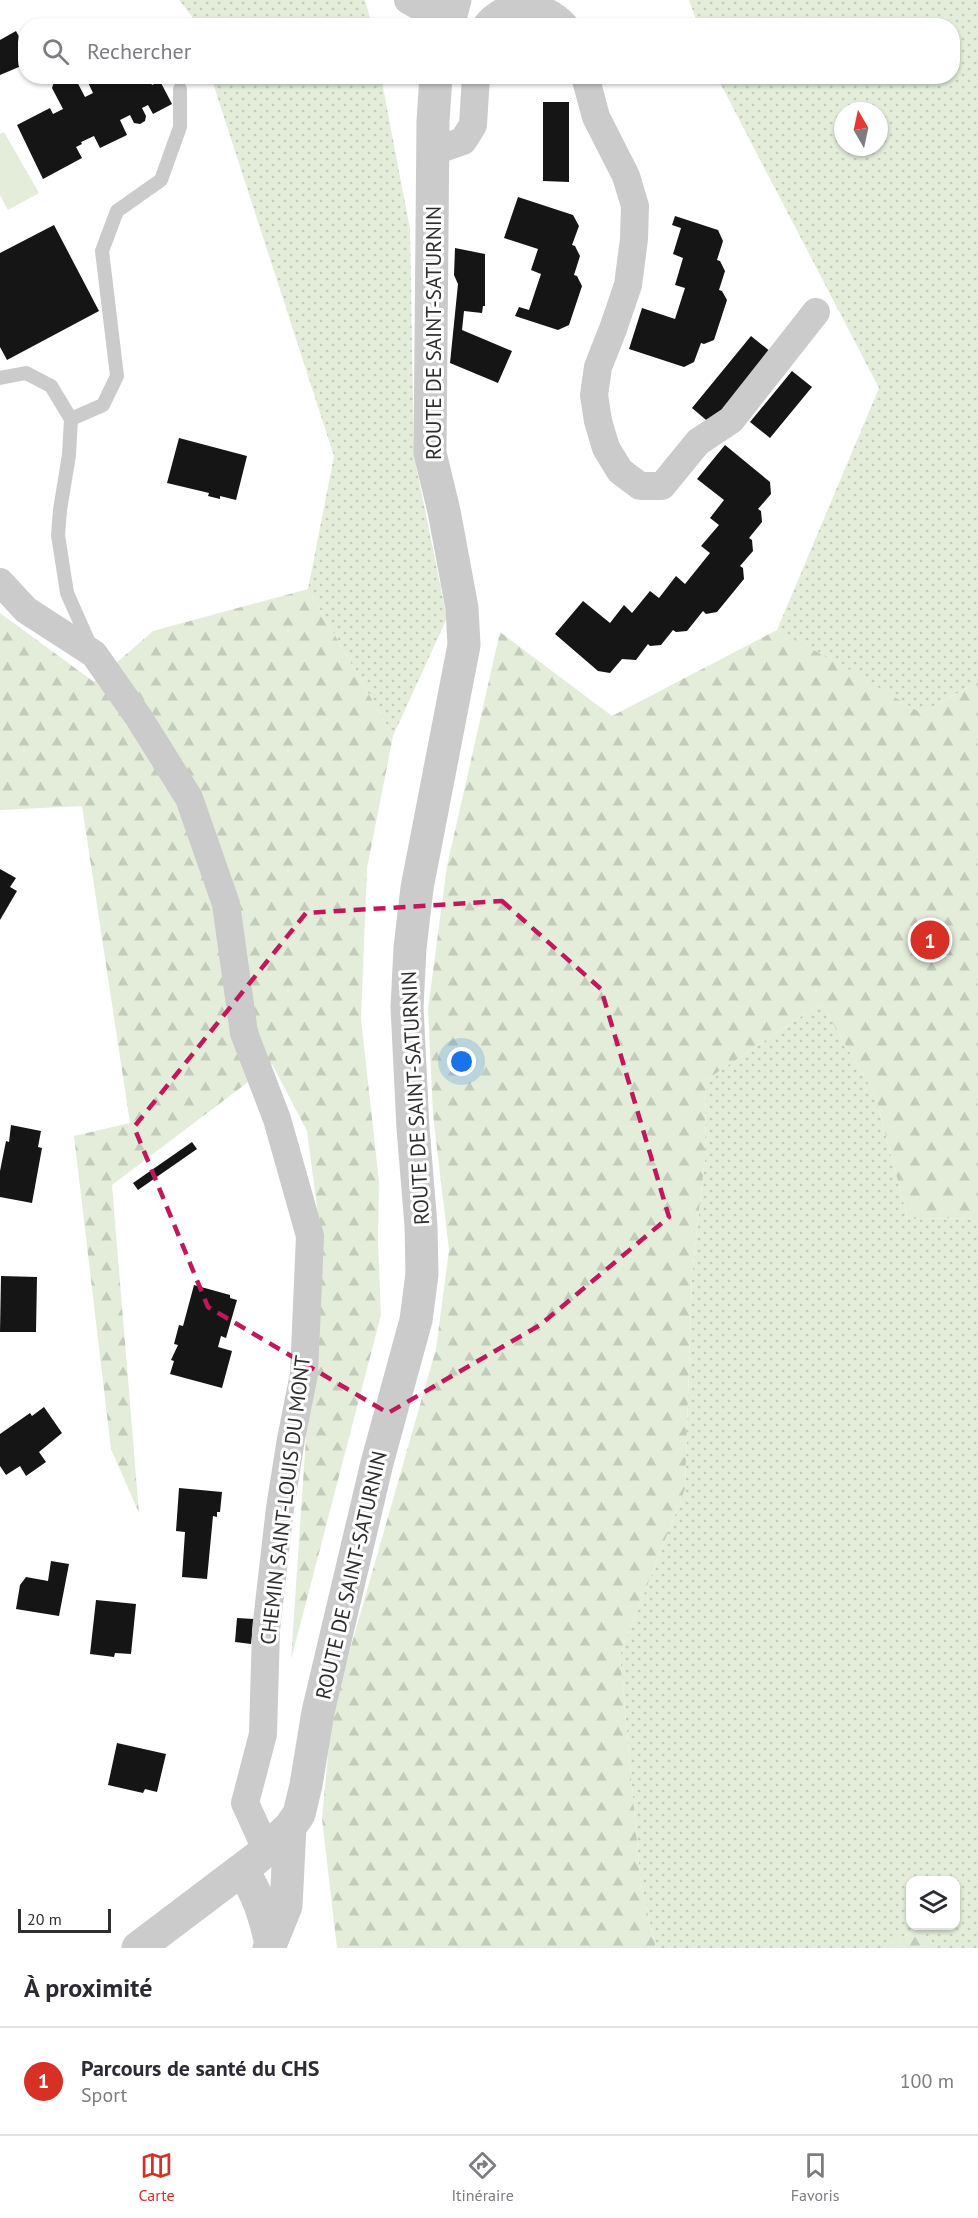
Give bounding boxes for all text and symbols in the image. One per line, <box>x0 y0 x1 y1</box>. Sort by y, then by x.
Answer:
search box <box>18 18 960 84</box>
icon: search <box>39 35 72 68</box>
text: Rechercher <box>87 37 191 65</box>
north arrow <box>834 102 888 156</box>
street label: ROUTE DE SAINT-SATURNIN <box>420 206 447 460</box>
pin: 1 <box>910 918 950 962</box>
street label: ROUTE DE SAINT-SATURNIN <box>395 970 435 1226</box>
your location <box>447 1047 476 1076</box>
street label: CHEMIN SAINT-LOUIS DU MONT <box>254 1354 316 1646</box>
street label: ROUTE DE SAINT-SATURNIN <box>309 1448 393 1702</box>
map controls <box>906 1876 960 1930</box>
button: layers <box>906 1876 960 1930</box>
scale bar <box>18 1906 111 1934</box>
text: 20 m <box>27 1909 62 1929</box>
text: À proximité <box>24 1971 152 2004</box>
text: Parcours de santé du CHS <box>81 2054 319 2082</box>
text: 1 <box>38 2068 49 2094</box>
text: 100 m <box>900 2068 954 2094</box>
text: Sport <box>81 2082 127 2108</box>
tab: Carte <box>138 2149 175 2205</box>
tab: Itinéraire <box>451 2149 514 2205</box>
tab: Favoris <box>791 2149 840 2205</box>

